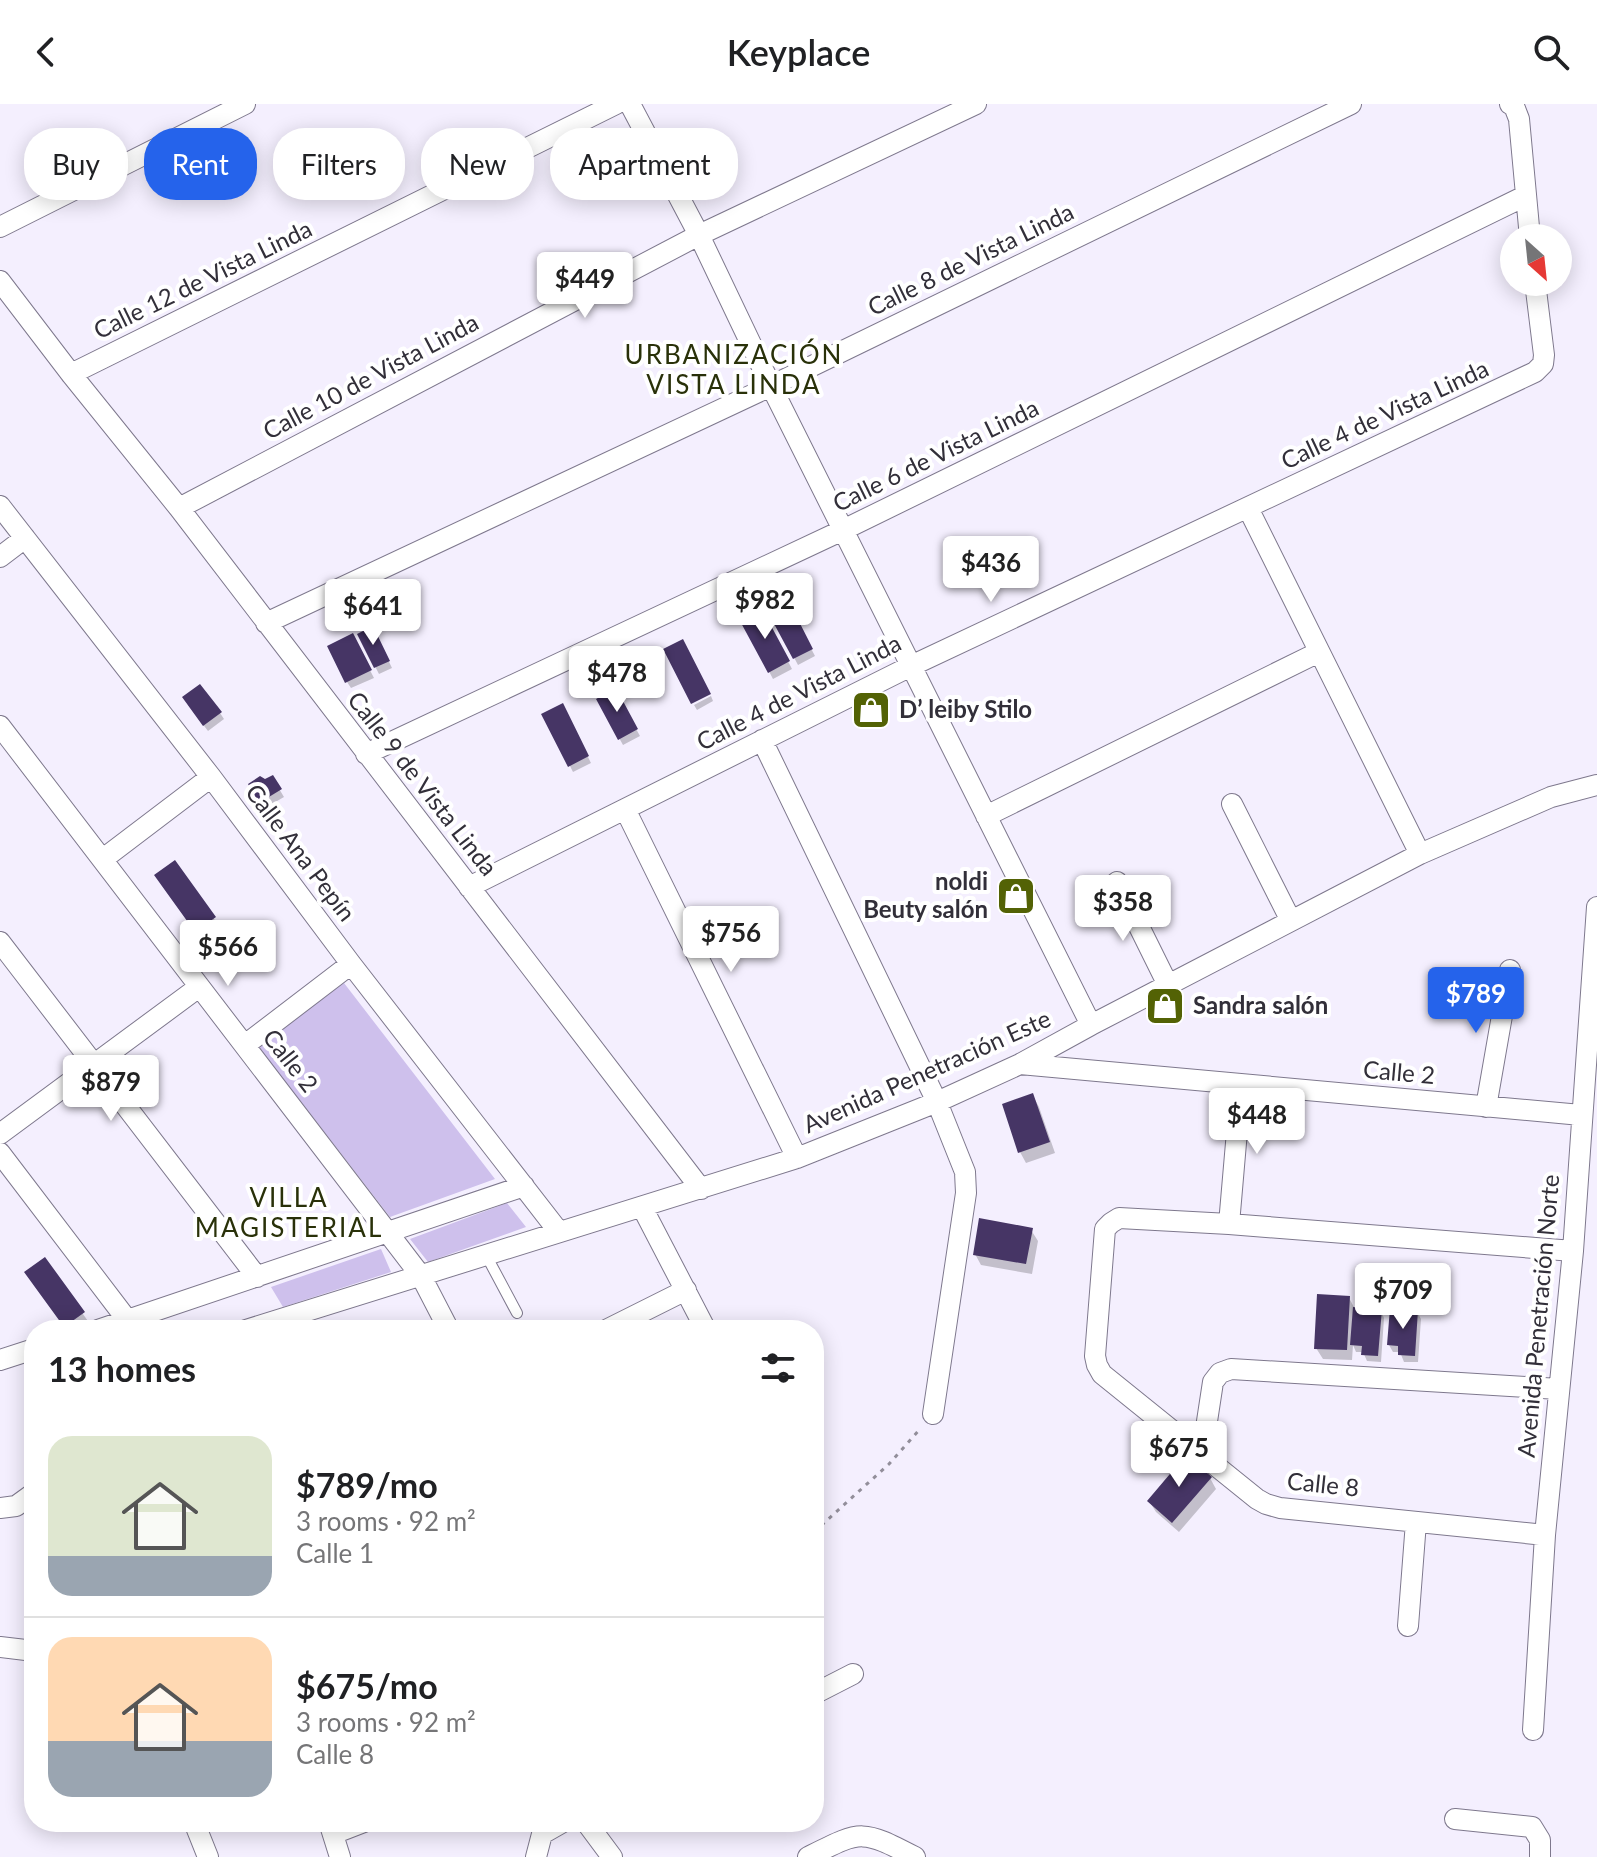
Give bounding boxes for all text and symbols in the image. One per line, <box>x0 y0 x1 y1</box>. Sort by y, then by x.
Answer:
icon: back <box>24 30 68 74</box>
text: Keyplace <box>727 30 870 74</box>
icon: search <box>1529 30 1573 74</box>
chip: Buy <box>24 128 128 200</box>
chip: Rent <box>144 128 257 200</box>
chip: Filters <box>273 128 405 200</box>
chip: New <box>421 128 534 200</box>
chip: Apartment <box>550 128 738 200</box>
street label: Calle 8 de Vista Linda <box>863 196 1078 321</box>
street label: Calle 12 de Vista Linda <box>88 213 316 344</box>
north arrow <box>1500 224 1572 296</box>
map controls <box>1500 224 1572 296</box>
pin: $449 <box>538 252 632 320</box>
text: $449 <box>555 262 615 294</box>
street label: Calle 10 de Vista Linda <box>258 307 483 445</box>
district label: URBANIZACIÓN VISTA LINDA <box>625 338 843 400</box>
street label: Calle 4 de Vista Linda <box>1276 353 1493 474</box>
street label: Calle 6 de Vista Linda <box>828 392 1043 517</box>
pin: $436 <box>944 536 1038 604</box>
text: $436 <box>961 546 1021 578</box>
pin: $982 <box>718 573 812 641</box>
pin: $641 <box>326 579 420 647</box>
text: $982 <box>735 583 795 615</box>
text: $641 <box>343 589 403 621</box>
street label: Calle 4 de Vista Linda <box>691 628 905 756</box>
pin: $478 <box>570 646 664 714</box>
text: $478 <box>587 656 647 688</box>
street label: Calle 9 de Vista Linda <box>342 685 504 881</box>
shop icon: D’ leiby Stilo <box>850 689 892 731</box>
place label: D’ leiby Stilo <box>899 694 1032 723</box>
street label: Calle Ana Pepín <box>240 778 362 926</box>
place label: noldi Beuty salón <box>863 866 988 923</box>
shop icon: noldi Beuty salón <box>995 875 1037 917</box>
pin: $358 <box>1076 875 1170 943</box>
text: $358 <box>1093 885 1153 917</box>
pin: $756 <box>684 906 778 974</box>
text: $756 <box>701 916 761 948</box>
pin: $566 <box>181 920 275 988</box>
text: $566 <box>198 930 258 962</box>
pin: $789 <box>1429 967 1523 1035</box>
text: $789 <box>1446 977 1506 1009</box>
shop icon: Sandra salón <box>1144 985 1186 1027</box>
place label: Sandra salón <box>1193 990 1328 1019</box>
street label: Avenida Penetración Este <box>798 1003 1055 1138</box>
street label: Calle 2 <box>258 1023 325 1097</box>
street label: Calle 2 <box>1362 1054 1436 1089</box>
pin: $879 <box>64 1055 158 1123</box>
text: $879 <box>81 1065 141 1097</box>
pin: $448 <box>1210 1088 1304 1156</box>
text: $448 <box>1227 1098 1287 1130</box>
street label: Avenida Penetración Norte <box>1511 1173 1564 1459</box>
district label: VILLA MAGISTERIAL <box>195 1181 383 1243</box>
pin: $709 <box>1356 1263 1450 1331</box>
text: $709 <box>1373 1273 1433 1305</box>
icon: filters <box>756 1346 800 1390</box>
text: 13 homes <box>48 1348 196 1389</box>
pin: $675 <box>1132 1421 1226 1489</box>
text: $675 <box>1149 1431 1209 1463</box>
text: $789/mo <box>296 1464 438 1505</box>
street label: Calle 8 <box>1286 1465 1360 1502</box>
icon: home <box>112 1468 208 1564</box>
text: 3 rooms · 92 m² <box>296 1505 476 1537</box>
text: Calle 1 <box>296 1537 374 1569</box>
text: $675/mo <box>296 1665 438 1706</box>
icon: home <box>112 1669 208 1765</box>
text: 3 rooms · 92 m² <box>296 1706 476 1738</box>
text: Calle 8 <box>296 1738 374 1770</box>

